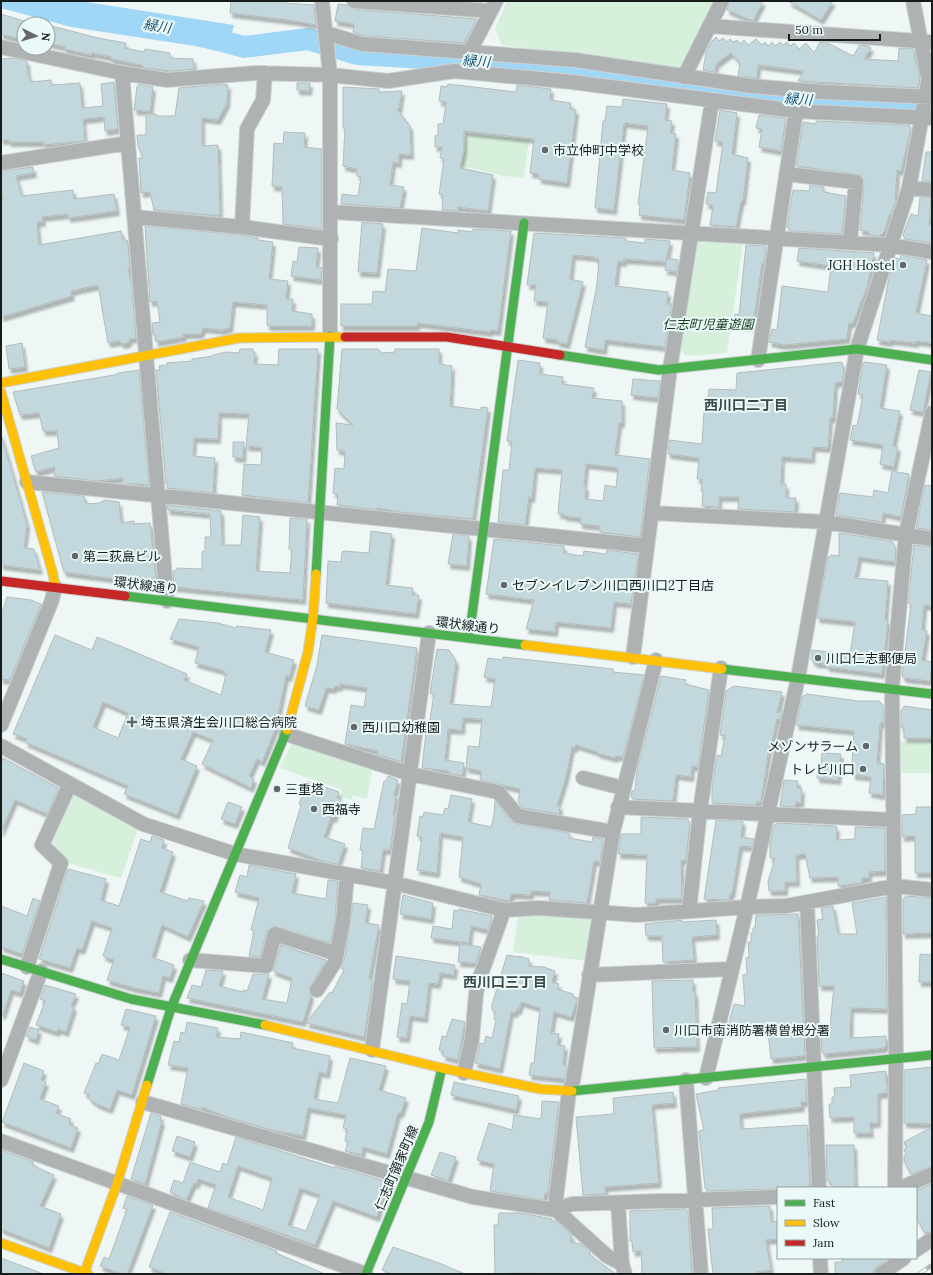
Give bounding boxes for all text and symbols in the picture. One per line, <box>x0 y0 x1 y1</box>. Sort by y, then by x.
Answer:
water label: 緑川 <box>142 15 174 37</box>
north arrow <box>16 16 56 56</box>
scale bar <box>789 16 880 42</box>
text: 50 m <box>795 22 823 37</box>
text: N <box>39 32 53 42</box>
water label: 緑川 <box>461 51 493 71</box>
water label: 緑川 <box>783 89 815 109</box>
place label: 市立仲町中学校 <box>553 142 644 159</box>
marker: 市立仲町中学校 <box>540 145 550 155</box>
place label: JGH Hostel <box>827 257 895 274</box>
marker: JGH Hostel <box>898 260 908 270</box>
park label: 仁志町児童遊園 <box>662 316 755 333</box>
district label: 西川口二丁目 <box>704 396 788 414</box>
place label: 第二荻島ビル <box>83 548 161 565</box>
marker: 第二荻島ビル <box>70 551 80 561</box>
street label: 環状線通り <box>113 573 179 598</box>
place label: セブンイレブン川口西川口2丁目店 <box>512 577 714 594</box>
marker: セブンイレブン川口西川口2丁目店 <box>499 580 509 590</box>
street label: 環状線通り <box>435 613 501 638</box>
place label: 川口仁志郵便局 <box>826 650 917 667</box>
marker: 川口仁志郵便局 <box>813 653 823 663</box>
place label: 埼玉県済生会川口総合病院 <box>141 714 297 731</box>
marker: 埼玉県済生会川口総合病院 <box>126 716 138 728</box>
place label: 西川口幼稚園 <box>362 719 440 736</box>
marker: 西川口幼稚園 <box>349 722 359 732</box>
place label: メゾンサラーム <box>767 738 858 755</box>
marker: メゾンサラーム <box>861 741 871 751</box>
place label: トレビ川口 <box>790 761 855 778</box>
marker: トレビ川口 <box>858 764 868 774</box>
place label: 三重塔 <box>285 781 324 798</box>
marker: 三重塔 <box>272 784 282 794</box>
place label: 西福寺 <box>322 801 361 818</box>
marker: 西福寺 <box>309 804 319 814</box>
district label: 西川口三丁目 <box>463 973 547 991</box>
place label: 川口市南消防署横曽根分署 <box>674 1022 830 1039</box>
marker: 川口市南消防署横曽根分署 <box>661 1025 671 1035</box>
street label: 仁志町領家町線 <box>371 1123 422 1213</box>
legend <box>777 1187 917 1259</box>
text: Fast <box>813 1195 836 1210</box>
text: Slow <box>813 1215 840 1230</box>
text: Jam <box>812 1235 834 1250</box>

